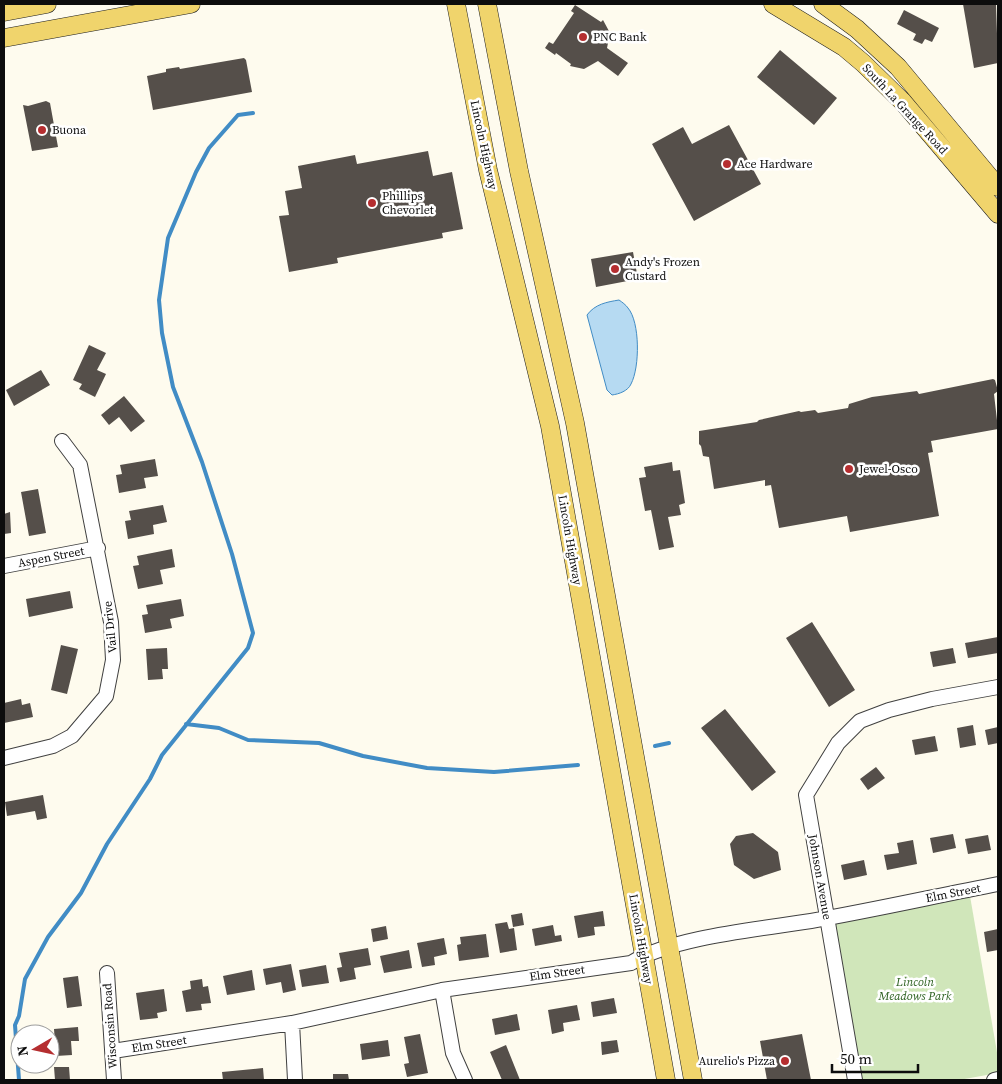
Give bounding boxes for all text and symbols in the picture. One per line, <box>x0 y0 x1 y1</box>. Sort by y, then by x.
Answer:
place label: PNC Bank <box>593 29 647 45</box>
marker: PNC Bank <box>577 31 589 43</box>
street label: South La Grange Road <box>859 60 951 158</box>
street label: Lincoln Highway <box>467 99 501 192</box>
place label: Buona <box>52 122 87 138</box>
marker: Buona <box>36 124 48 136</box>
place label: Ace Hardware <box>737 156 813 172</box>
marker: Ace Hardware <box>721 158 733 170</box>
place label: Phillips Chevorlet <box>382 188 434 218</box>
marker: Phillips Chevorlet <box>366 197 378 209</box>
place label: Andy's Frozen Custard <box>625 254 700 284</box>
marker: Andy's Frozen Custard <box>609 263 621 275</box>
place label: Jewel-Osco <box>858 461 918 477</box>
marker: Jewel-Osco <box>843 463 855 475</box>
street label: Lincoln Highway <box>554 494 586 587</box>
street label: Aspen Street <box>16 543 86 571</box>
street label: Vail Drive <box>99 600 121 654</box>
street label: Johnson Avenue <box>804 832 835 921</box>
street label: Elm Street <box>924 880 982 906</box>
street label: Lincoln Highway <box>625 893 657 986</box>
street label: Elm Street <box>528 961 586 985</box>
park label: Lincoln Meadows Park <box>878 974 952 1004</box>
street label: Wisconsin Road <box>99 982 121 1069</box>
north arrow <box>10 1024 60 1074</box>
street label: Elm Street <box>130 1032 188 1056</box>
scale bar <box>832 1042 918 1074</box>
text: N <box>11 1044 33 1058</box>
text: 50 m <box>840 1048 872 1069</box>
place label: Aurelio's Pizza <box>698 1053 776 1069</box>
marker: Aurelio's Pizza <box>779 1055 791 1067</box>

